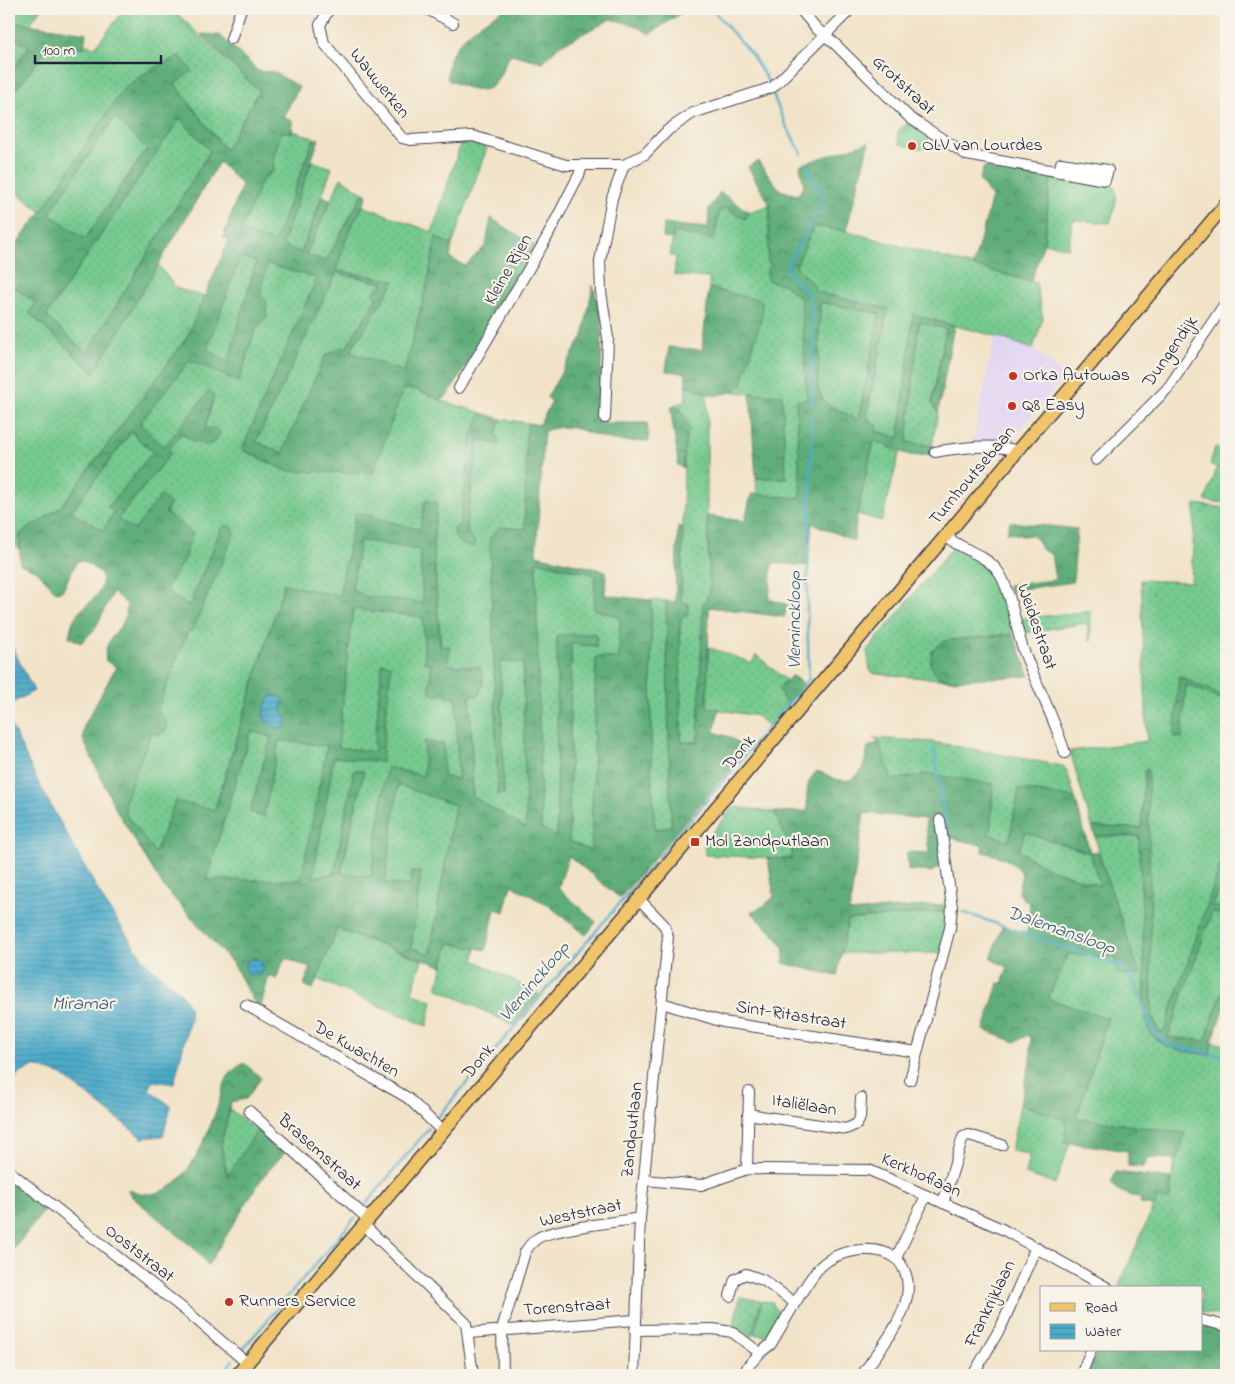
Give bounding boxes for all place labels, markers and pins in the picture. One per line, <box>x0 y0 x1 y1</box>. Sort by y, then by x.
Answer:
place label: OLV van Lourdes <box>922 133 1043 159</box>
marker: OLV van Lourdes <box>906 140 918 152</box>
place label: Orka Autowas <box>1023 363 1130 389</box>
marker: Orka Autowas <box>1007 370 1019 382</box>
place label: Q8 Easy <box>1022 393 1085 419</box>
marker: Q8 Easy <box>1006 400 1018 412</box>
place label: Mol Zandputlaan <box>705 829 829 855</box>
marker: Mol Zandputlaan <box>689 836 701 848</box>
place label: Runners Service <box>239 1289 357 1315</box>
marker: Runners Service <box>223 1296 235 1308</box>

